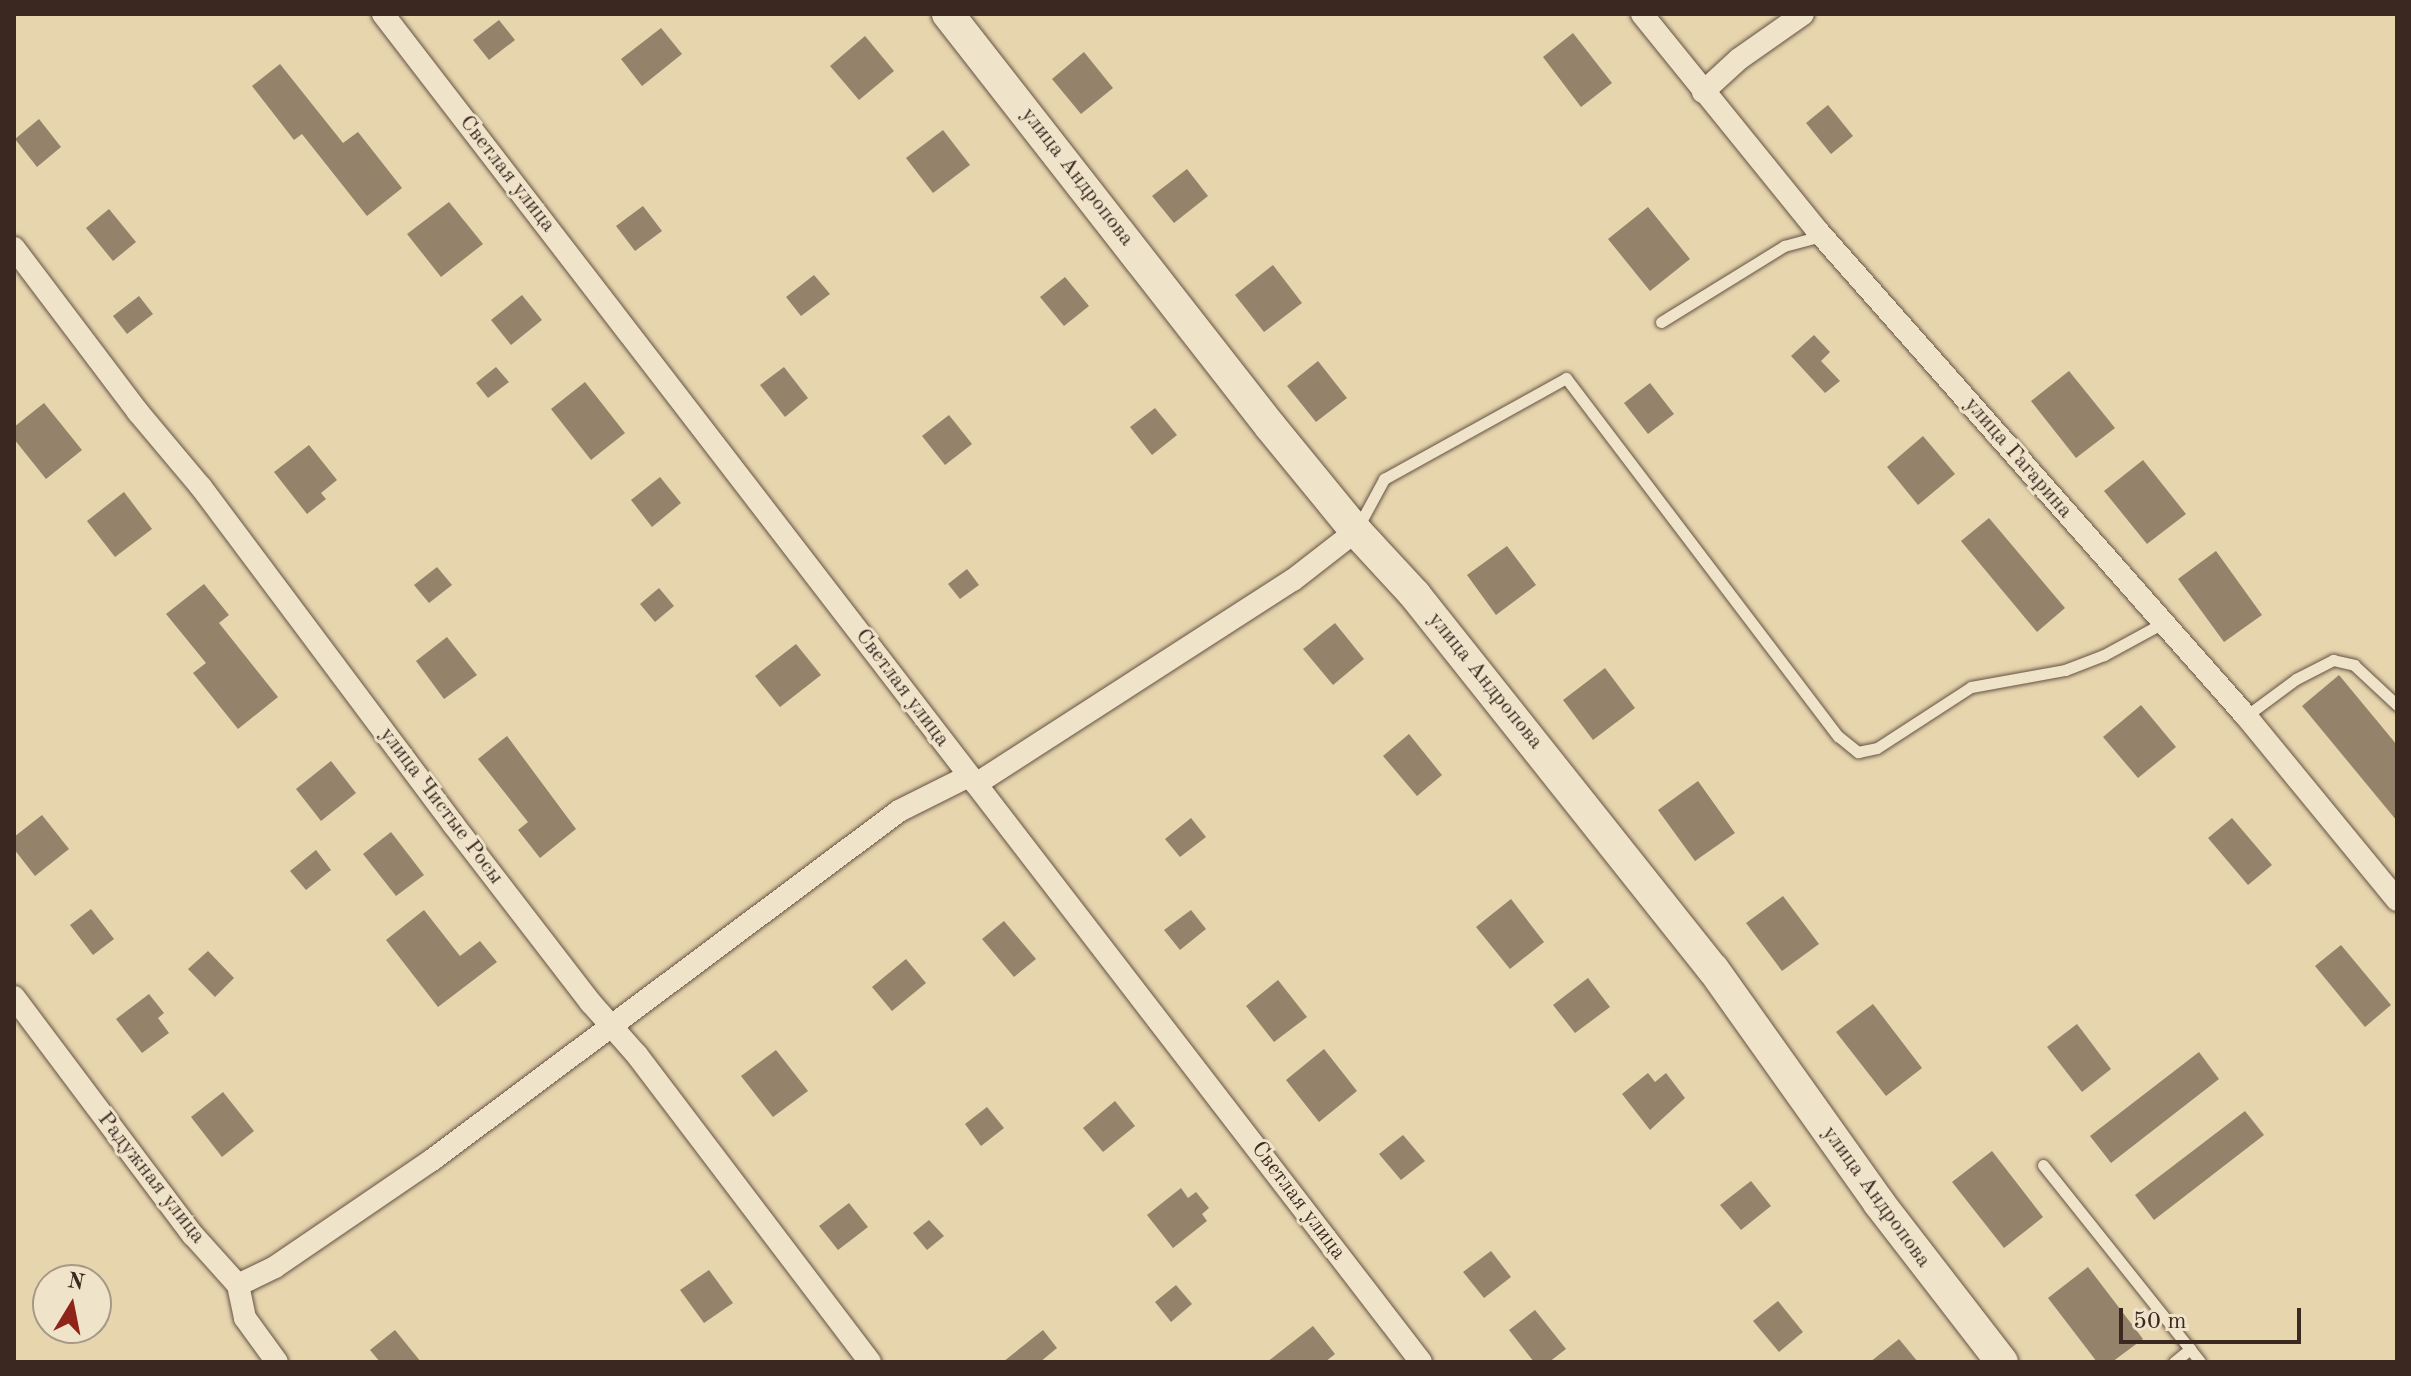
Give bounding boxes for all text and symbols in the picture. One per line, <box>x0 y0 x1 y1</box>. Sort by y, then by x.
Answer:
street label: улица Андропова <box>1015 102 1139 252</box>
street label: Светлая улица <box>453 110 561 238</box>
street label: улица Гагарина <box>1958 392 2078 524</box>
street label: улица Андропова <box>1422 607 1548 755</box>
street label: Светлая улица <box>849 624 955 752</box>
street label: улица Чистые Росы <box>373 722 509 890</box>
street label: Радужная улица <box>91 1107 211 1249</box>
street label: улица Андропова <box>1816 1121 1936 1273</box>
street label: Светлая улица <box>1245 1137 1351 1265</box>
north arrow <box>32 1264 112 1344</box>
text: N <box>66 1270 86 1295</box>
scale bar <box>2123 1292 2305 1342</box>
text: 50 m <box>2133 1310 2187 1334</box>

